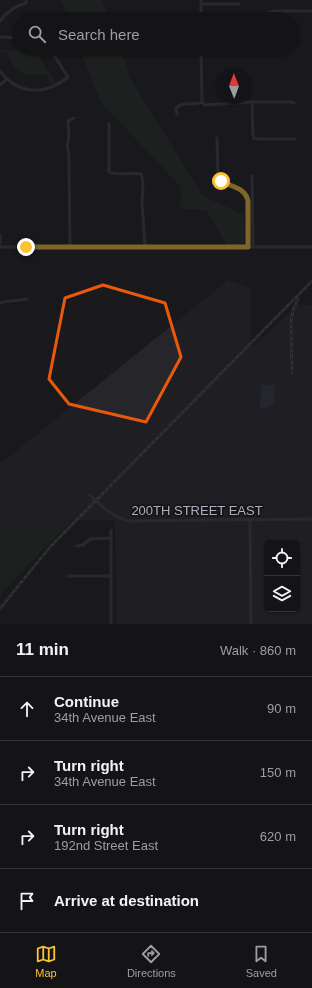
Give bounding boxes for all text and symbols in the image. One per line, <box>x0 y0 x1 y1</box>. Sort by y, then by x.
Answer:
search box <box>12 12 300 56</box>
icon: search <box>26 23 48 45</box>
text: Search here <box>58 26 140 43</box>
north arrow <box>216 68 252 104</box>
route start <box>212 172 230 190</box>
route end <box>17 238 35 256</box>
street label: 200TH STREET EAST <box>131 503 263 518</box>
map controls <box>264 540 300 612</box>
button: locate <box>264 540 300 576</box>
button: layers <box>264 576 300 612</box>
text: 11 min <box>16 640 69 659</box>
text: Walk · 860 m <box>220 643 296 658</box>
text: Continue <box>54 693 119 710</box>
icon: ahead <box>16 698 38 720</box>
text: 90 m <box>267 701 296 716</box>
text: 34th Avenue East <box>54 710 156 725</box>
text: Turn right <box>54 757 124 774</box>
icon: right <box>16 762 38 784</box>
text: 150 m <box>260 765 296 780</box>
text: 34th Avenue East <box>54 774 156 789</box>
text: Turn right <box>54 821 124 838</box>
icon: right <box>16 826 38 848</box>
text: 620 m <box>260 829 296 844</box>
text: 192nd Street East <box>54 838 158 853</box>
icon: arrive <box>16 890 38 912</box>
text: Arrive at destination <box>54 892 199 909</box>
tab: Map <box>35 943 57 979</box>
tab: Directions <box>127 943 176 979</box>
tab: Saved <box>246 943 277 979</box>

